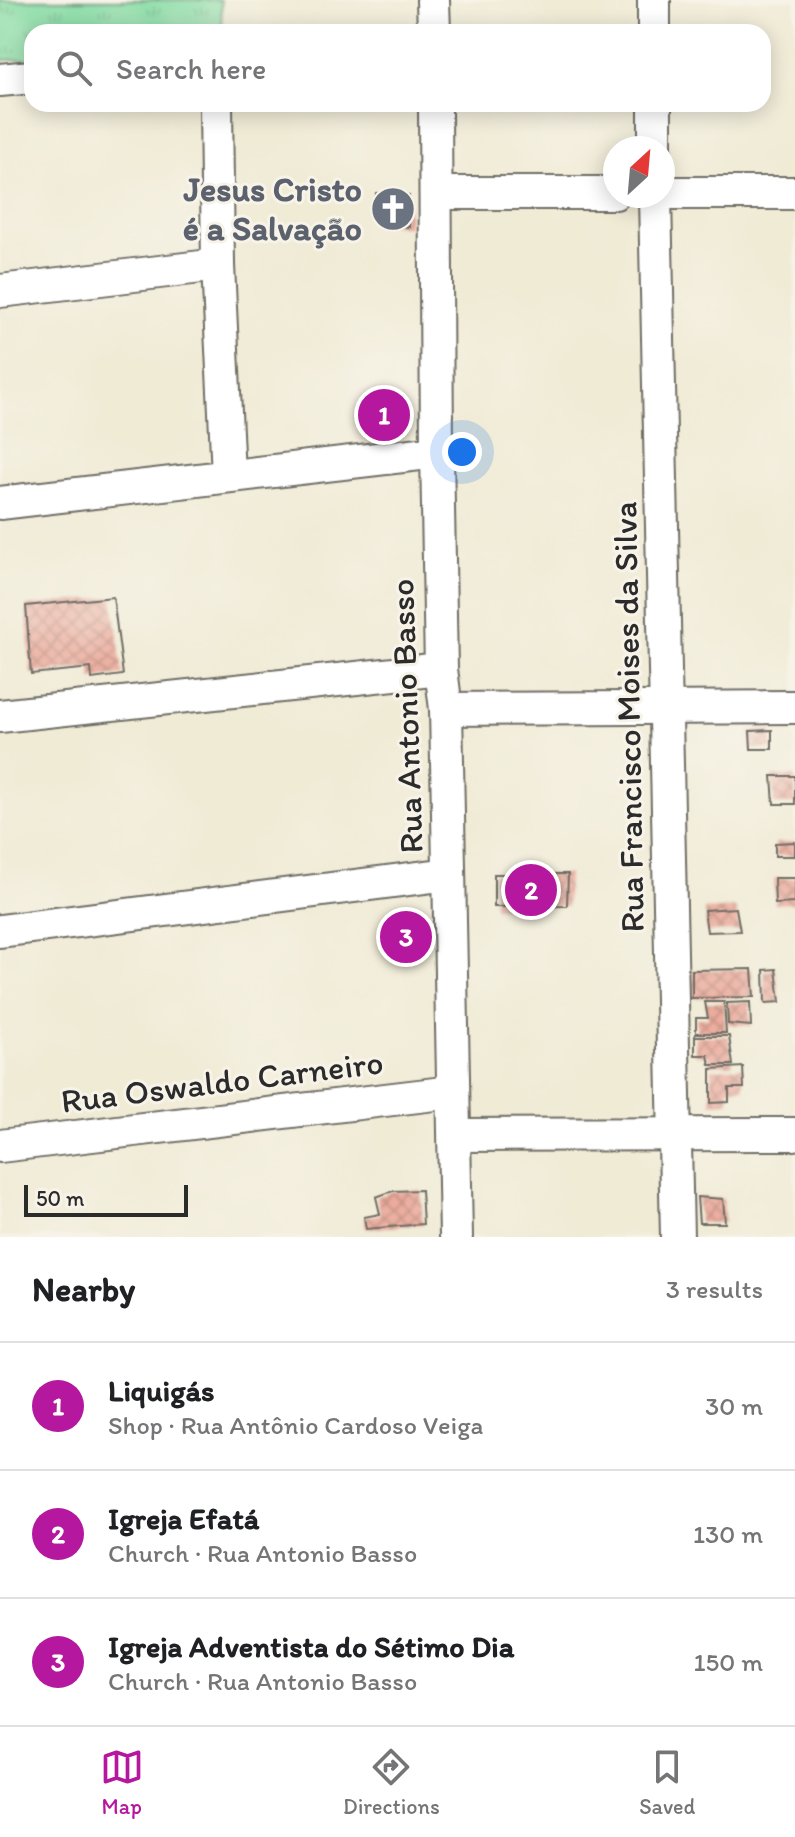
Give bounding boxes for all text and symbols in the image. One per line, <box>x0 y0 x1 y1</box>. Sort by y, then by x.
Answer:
search box <box>24 24 771 112</box>
icon: search <box>52 46 96 90</box>
text: Search here <box>116 50 266 87</box>
north arrow <box>603 136 675 208</box>
place label: Jesus Cristo é a Salvação <box>182 169 362 249</box>
church icon: Jesus Cristo é a Salvação <box>369 185 417 233</box>
pin: 1 <box>358 385 410 445</box>
your location <box>442 432 482 472</box>
street label: Rua Francisco Moises da Silva <box>604 501 653 933</box>
street label: Rua Antonio Basso <box>381 578 432 854</box>
pin: 2 <box>505 860 557 920</box>
pin: 3 <box>380 907 432 967</box>
street label: Rua Oswaldo Carneiro <box>59 1041 385 1122</box>
scale bar <box>24 1181 188 1217</box>
text: 50 m <box>36 1185 85 1212</box>
text: Nearby <box>32 1269 135 1310</box>
text: 3 results <box>666 1273 763 1305</box>
text: Liquigás <box>108 1372 215 1409</box>
text: 1 <box>52 1390 64 1422</box>
text: 30 m <box>705 1390 763 1422</box>
text: Shop · Rua Antônio Cardoso Veiga <box>108 1409 483 1441</box>
text: Igreja Efatá <box>108 1500 259 1537</box>
text: 2 <box>51 1518 65 1550</box>
text: 130 m <box>693 1518 763 1550</box>
text: Church · Rua Antonio Basso <box>108 1537 417 1569</box>
text: Igreja Adventista do Sétimo Dia <box>108 1628 514 1665</box>
text: 3 <box>51 1646 65 1678</box>
text: 150 m <box>694 1646 763 1678</box>
text: Church · Rua Antonio Basso <box>108 1665 417 1697</box>
tab: Map <box>100 1745 144 1820</box>
tab: Directions <box>343 1745 440 1820</box>
tab: Saved <box>639 1745 695 1820</box>

